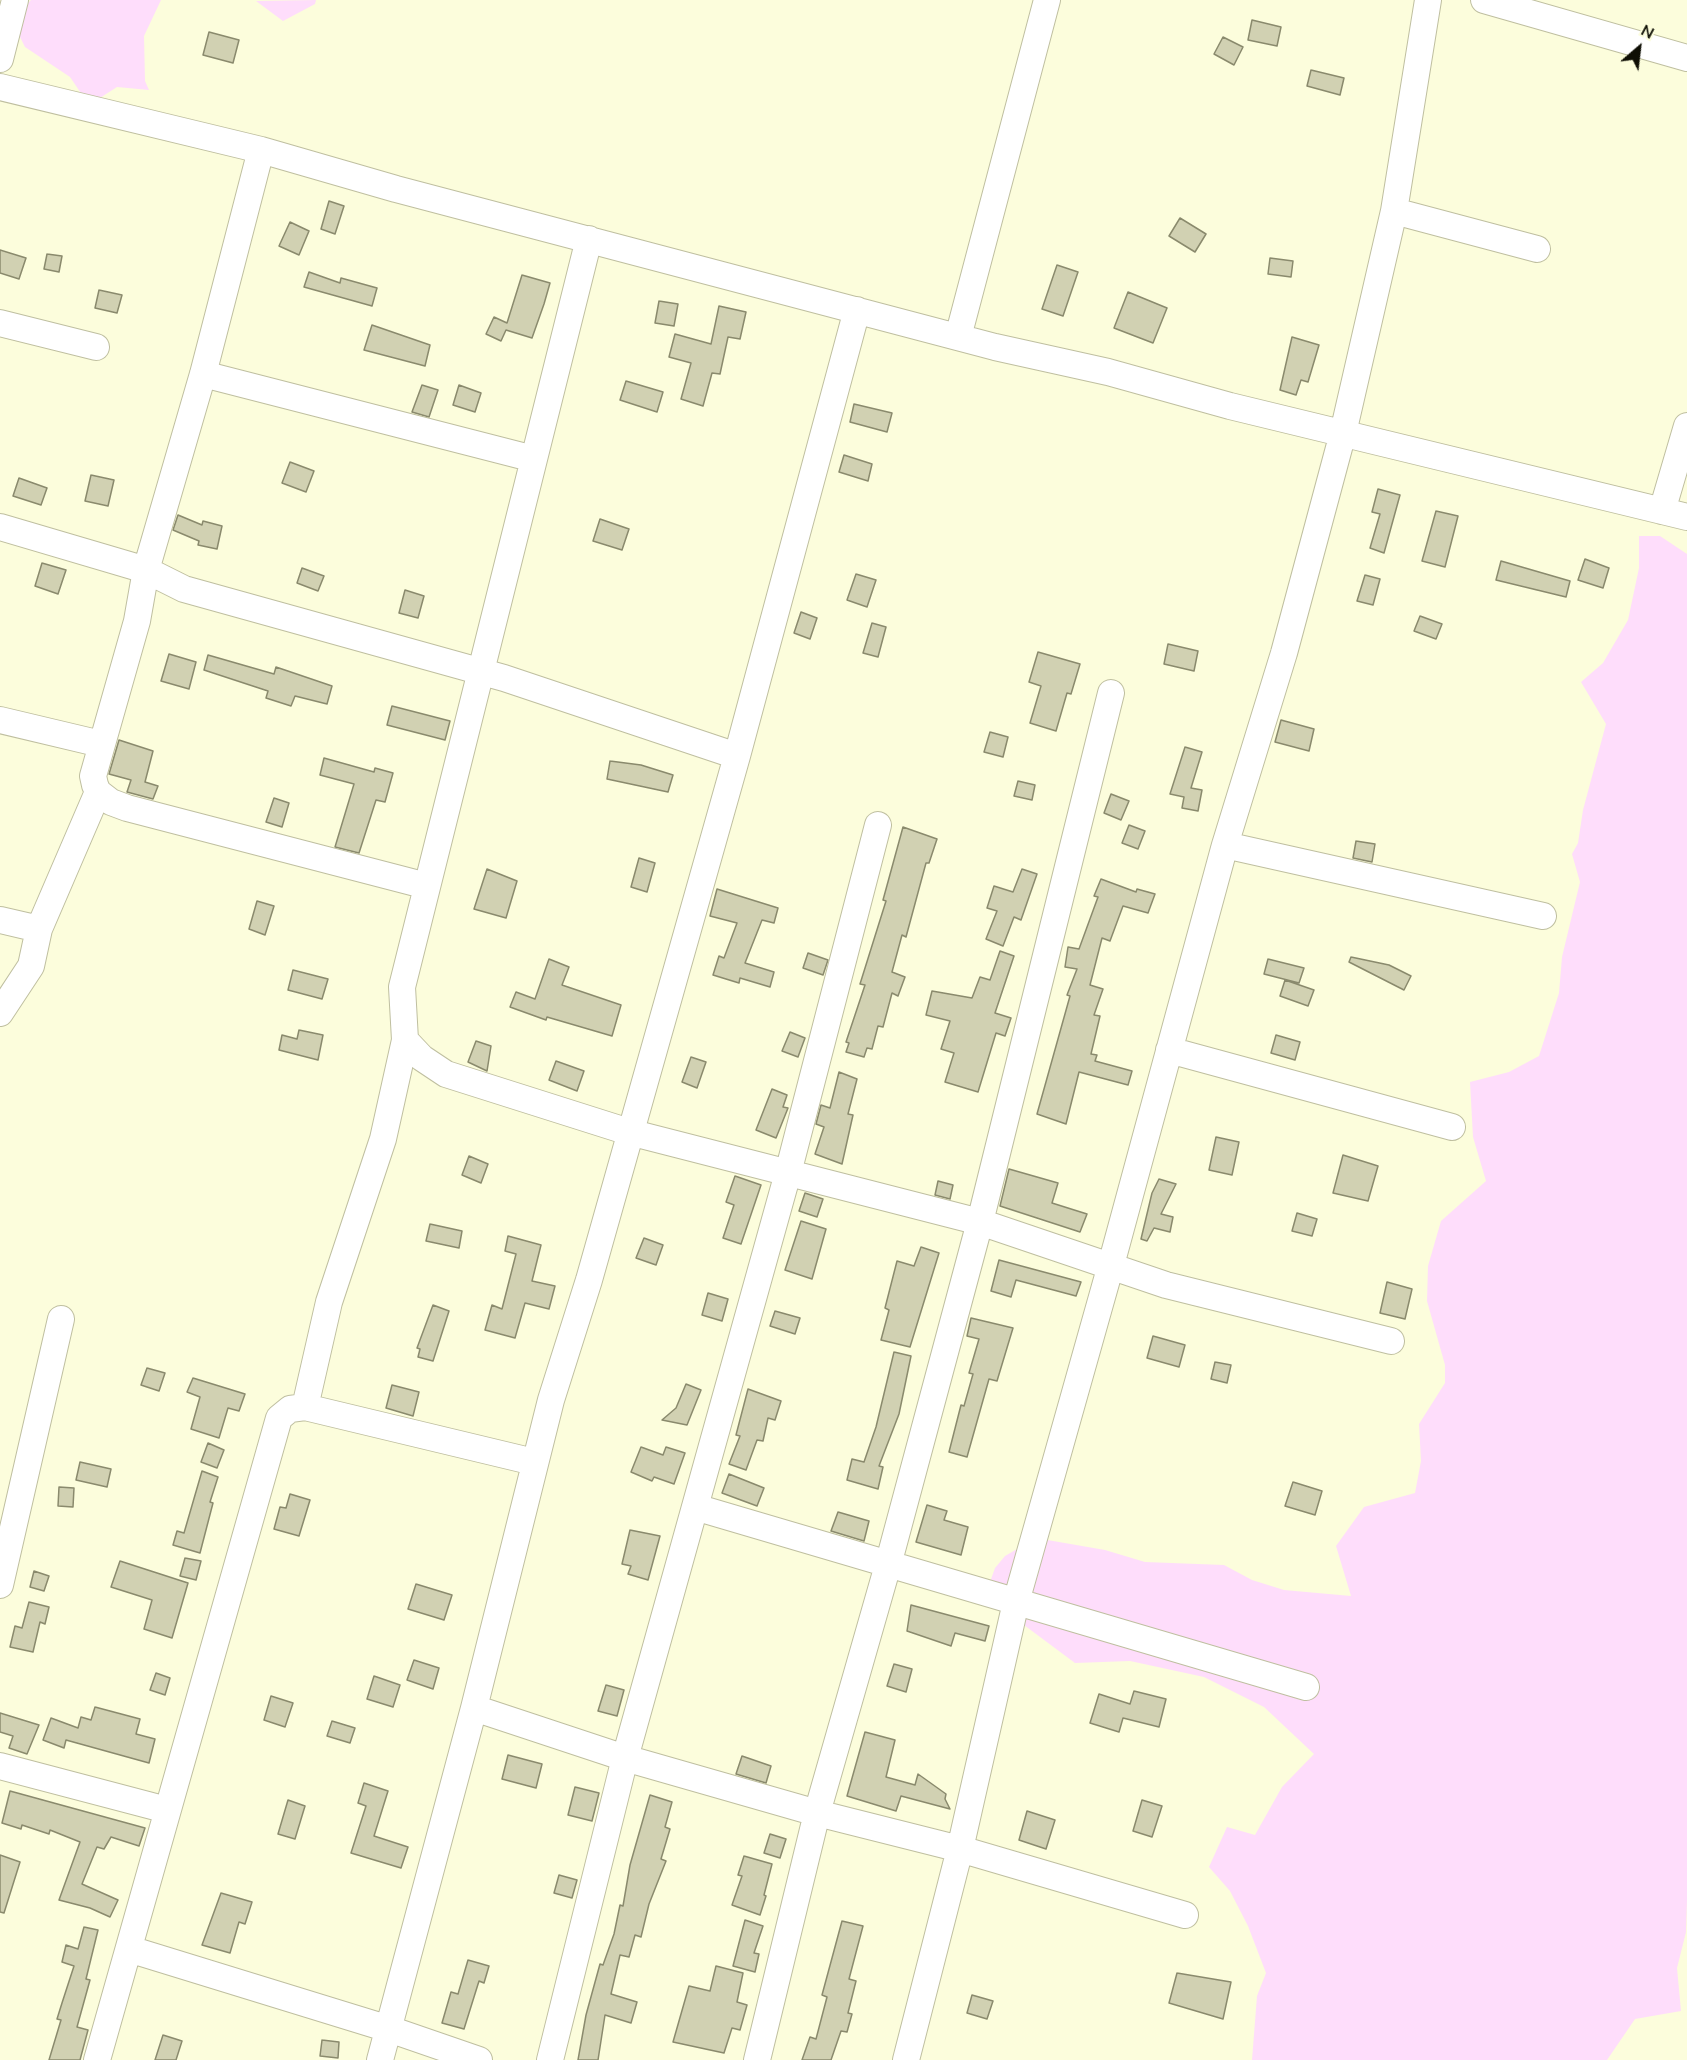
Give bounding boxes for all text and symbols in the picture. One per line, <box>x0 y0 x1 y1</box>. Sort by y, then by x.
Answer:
north arrow <box>1609 18 1669 78</box>
text: N <box>1637 20 1658 45</box>

